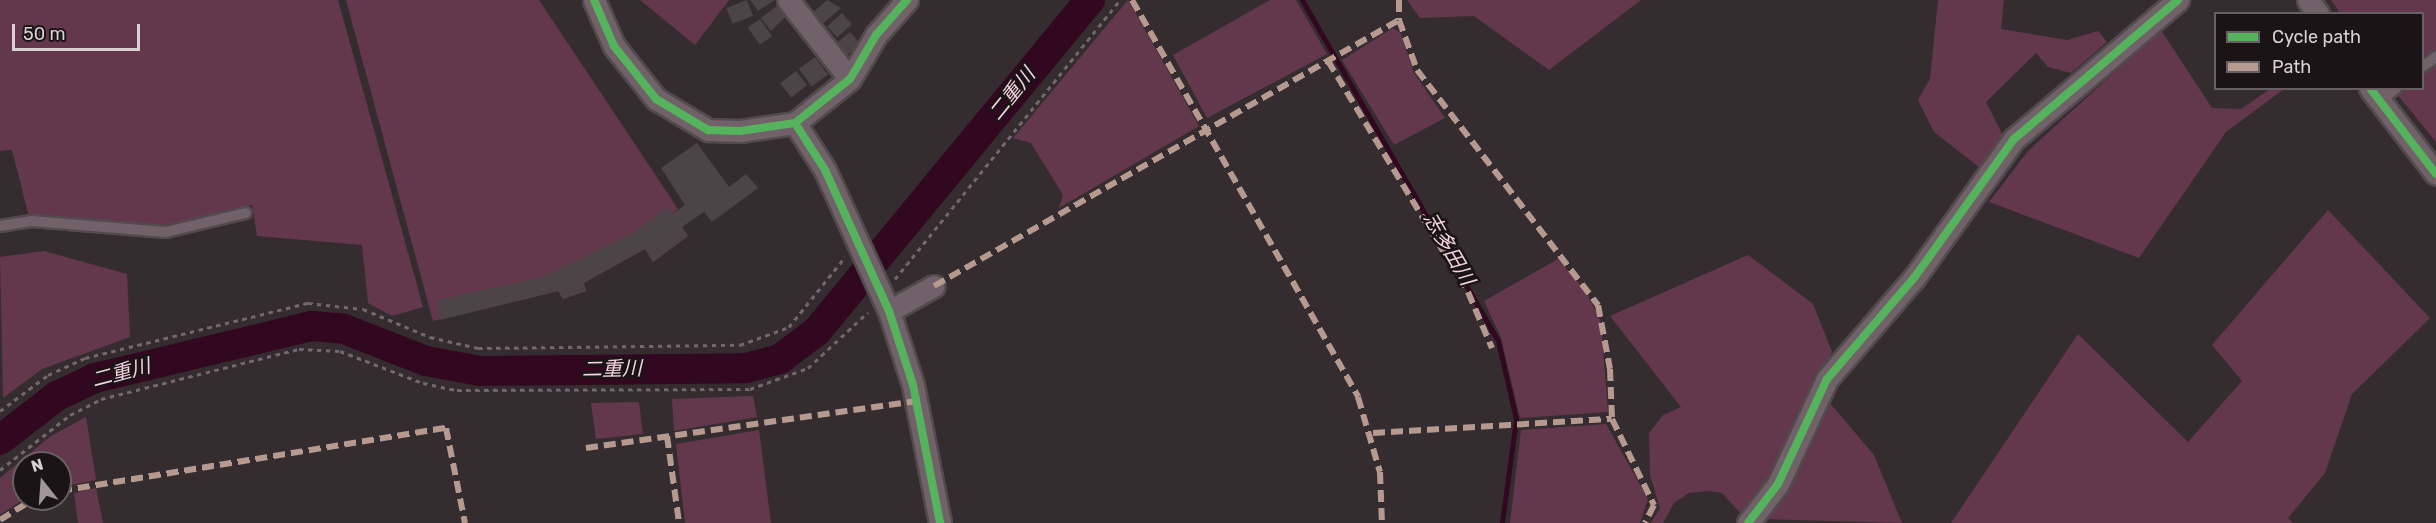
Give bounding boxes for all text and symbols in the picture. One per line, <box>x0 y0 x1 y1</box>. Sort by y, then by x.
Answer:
scale bar <box>15 12 142 50</box>
legend <box>2214 12 2424 90</box>
text: 50 m <box>23 23 66 45</box>
text: Cycle path <box>2272 26 2361 48</box>
text: Path <box>2272 56 2311 78</box>
water label: 二重川 <box>984 63 1040 125</box>
water label: 志多田川 <box>1419 208 1479 290</box>
water label: 二重川 <box>89 354 153 392</box>
water label: 二重川 <box>582 356 642 382</box>
north arrow <box>12 451 72 511</box>
text: N <box>29 454 45 476</box>

